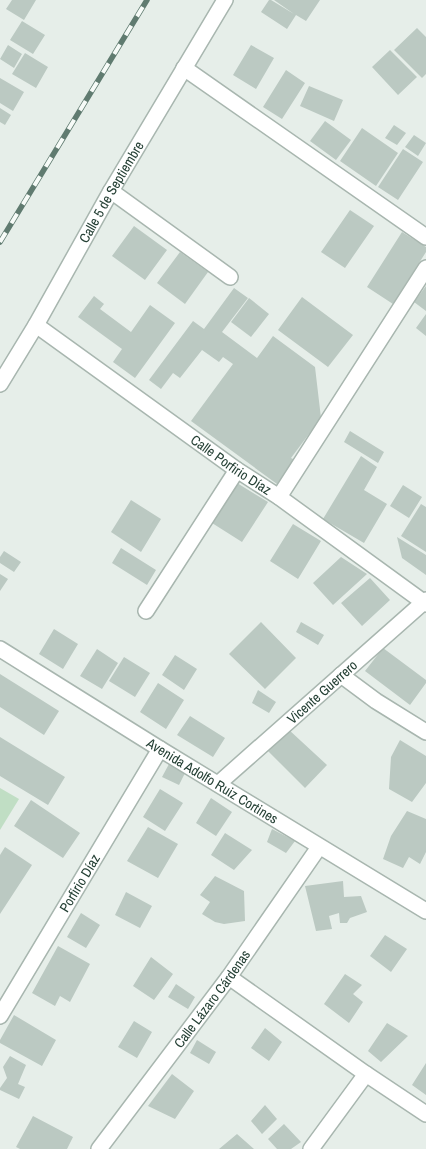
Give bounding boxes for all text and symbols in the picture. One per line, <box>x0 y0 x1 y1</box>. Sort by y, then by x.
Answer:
street label: Calle 5 de Septiembre <box>75 138 148 246</box>
street label: Calle Porfirio Díaz <box>187 431 275 499</box>
street label: Vicente Guerrero <box>283 656 361 728</box>
street label: Avenida Adolfo Ruiz Cortines <box>143 733 282 828</box>
street label: Porfirio Díaz <box>55 851 104 915</box>
street label: Calle Lázaro Cárdenas <box>170 946 254 1051</box>

